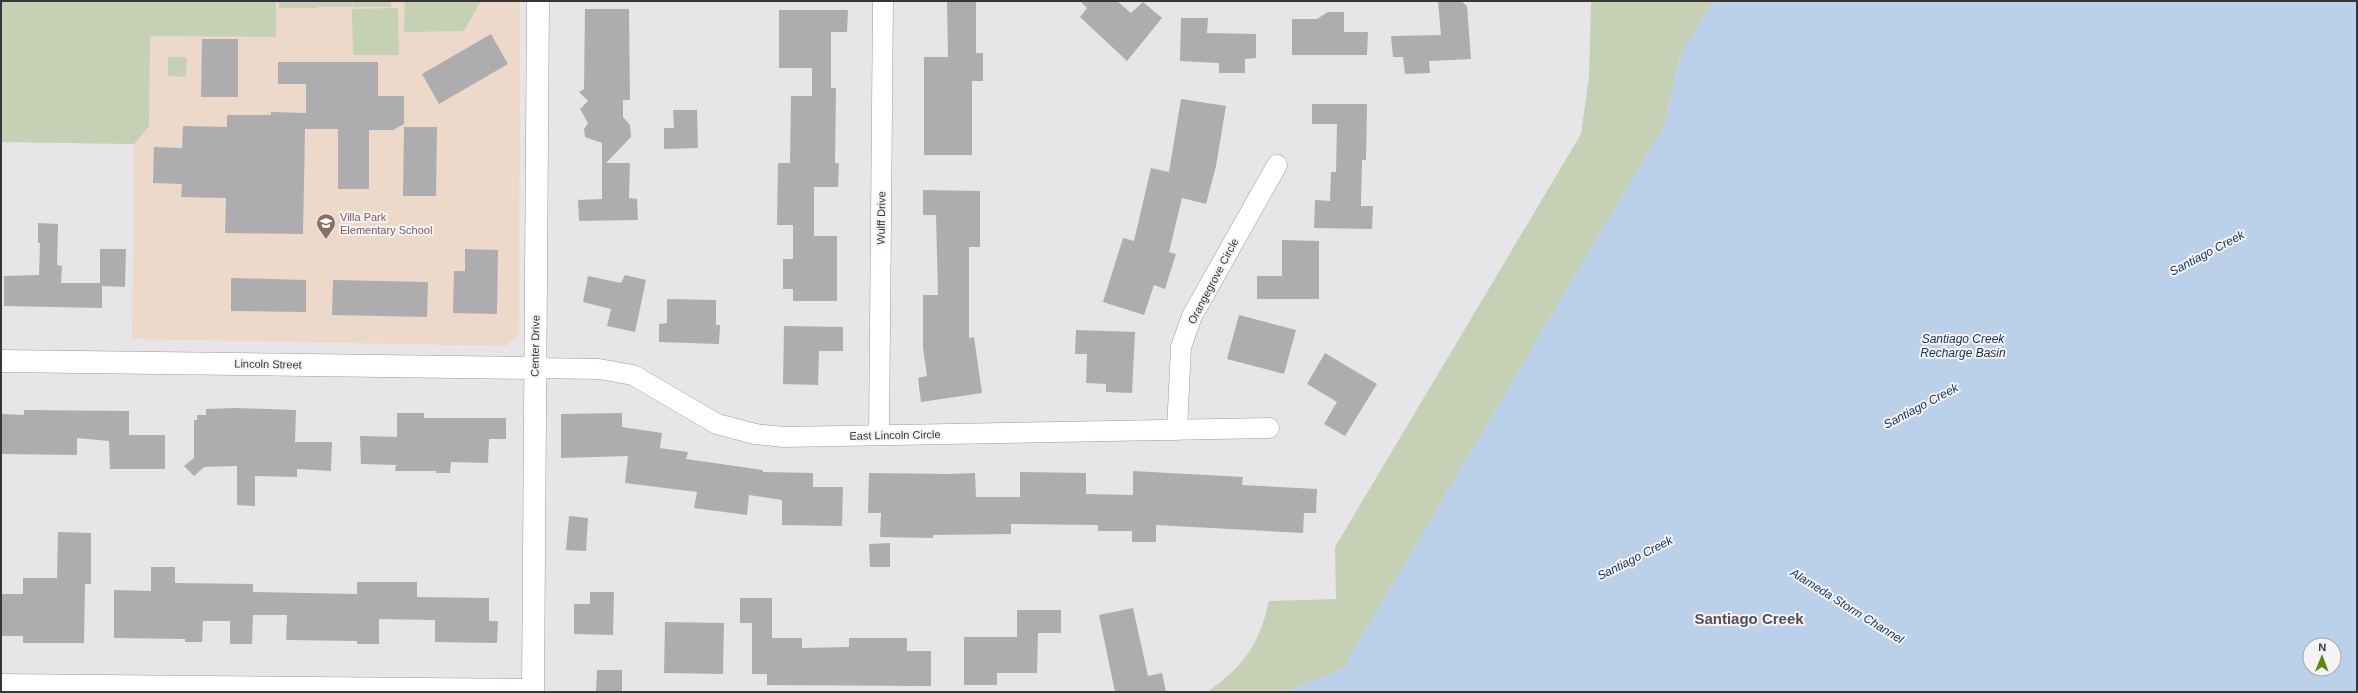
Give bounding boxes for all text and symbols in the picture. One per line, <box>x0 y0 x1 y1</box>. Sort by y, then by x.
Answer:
street label: Wulff Drive <box>875 191 887 245</box>
place label: Villa Park Elementary School <box>340 211 432 236</box>
school or university icon: Villa Park Elementary School <box>315 212 337 240</box>
water label: Santiago Creek <box>2167 227 2248 279</box>
street label: Orangegrove Circle <box>1185 236 1241 326</box>
street label: Center Drive <box>528 315 542 377</box>
water label: Santiago Creek Recharge Basin <box>1920 332 2006 360</box>
street label: Lincoln Street <box>234 357 302 371</box>
water label: Santiago Creek <box>1881 380 1962 432</box>
street label: East Lincoln Circle <box>849 428 941 442</box>
water label: Santiago Creek <box>1595 533 1676 583</box>
water label: Alameda Storm Channel <box>1787 565 1906 647</box>
district label: Santiago Creek <box>1694 610 1804 627</box>
north arrow <box>2302 637 2342 677</box>
text: N <box>2318 641 2326 653</box>

